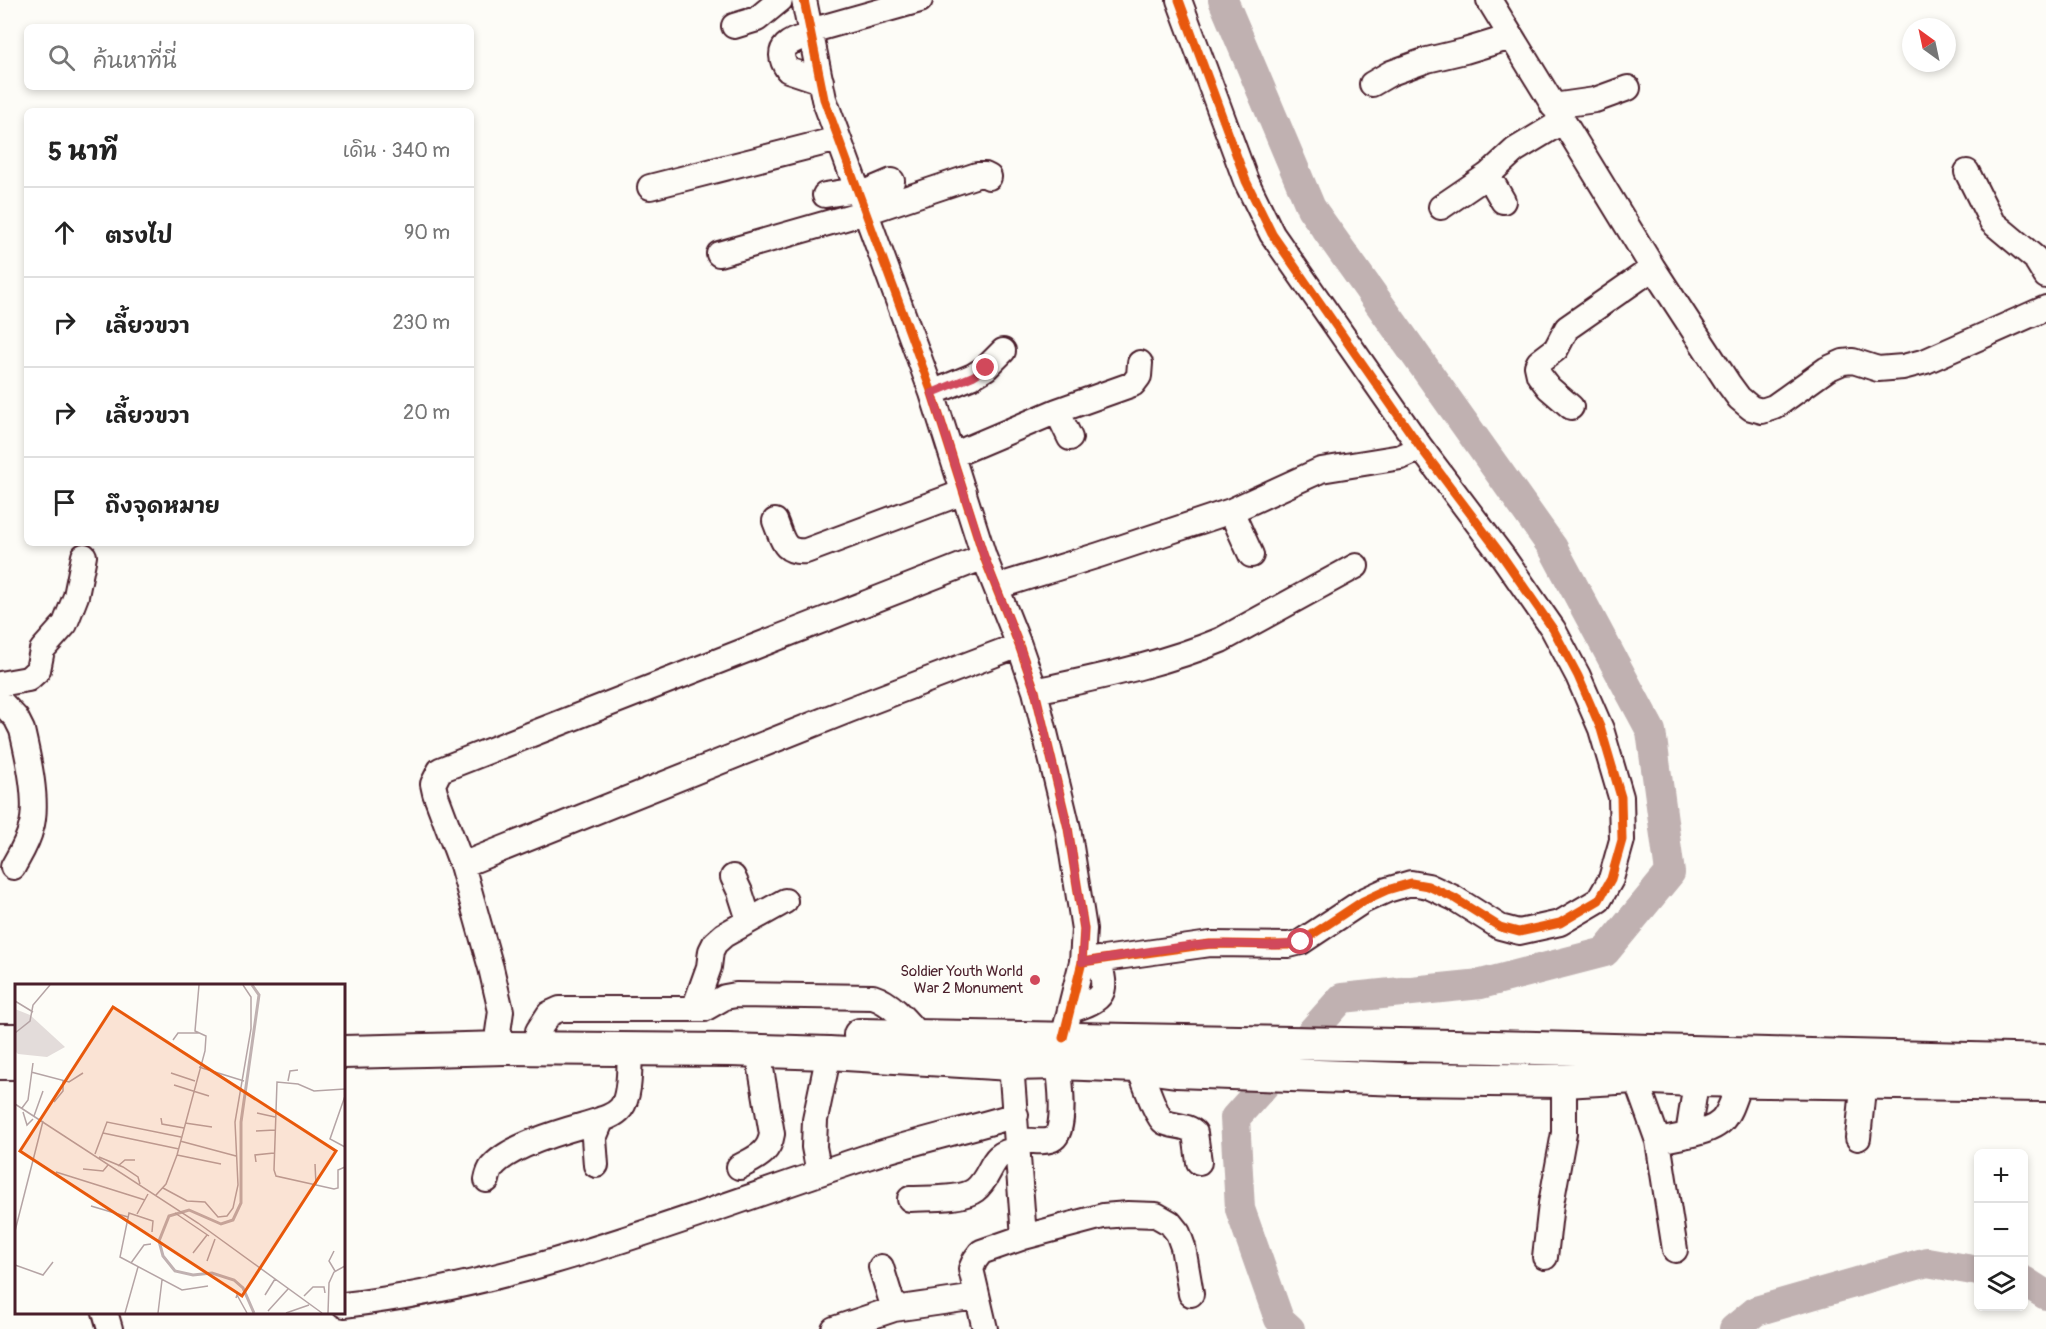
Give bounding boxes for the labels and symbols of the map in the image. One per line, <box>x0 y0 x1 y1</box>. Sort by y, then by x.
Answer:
north arrow <box>1902 18 1956 72</box>
route end <box>972 354 998 380</box>
route start <box>1287 928 1313 954</box>
place label: Soldier Youth World War 2 Monument <box>900 962 1024 998</box>
marker: Soldier Youth World War 2 Monument <box>1028 973 1042 987</box>
inset map <box>15 984 345 1314</box>

